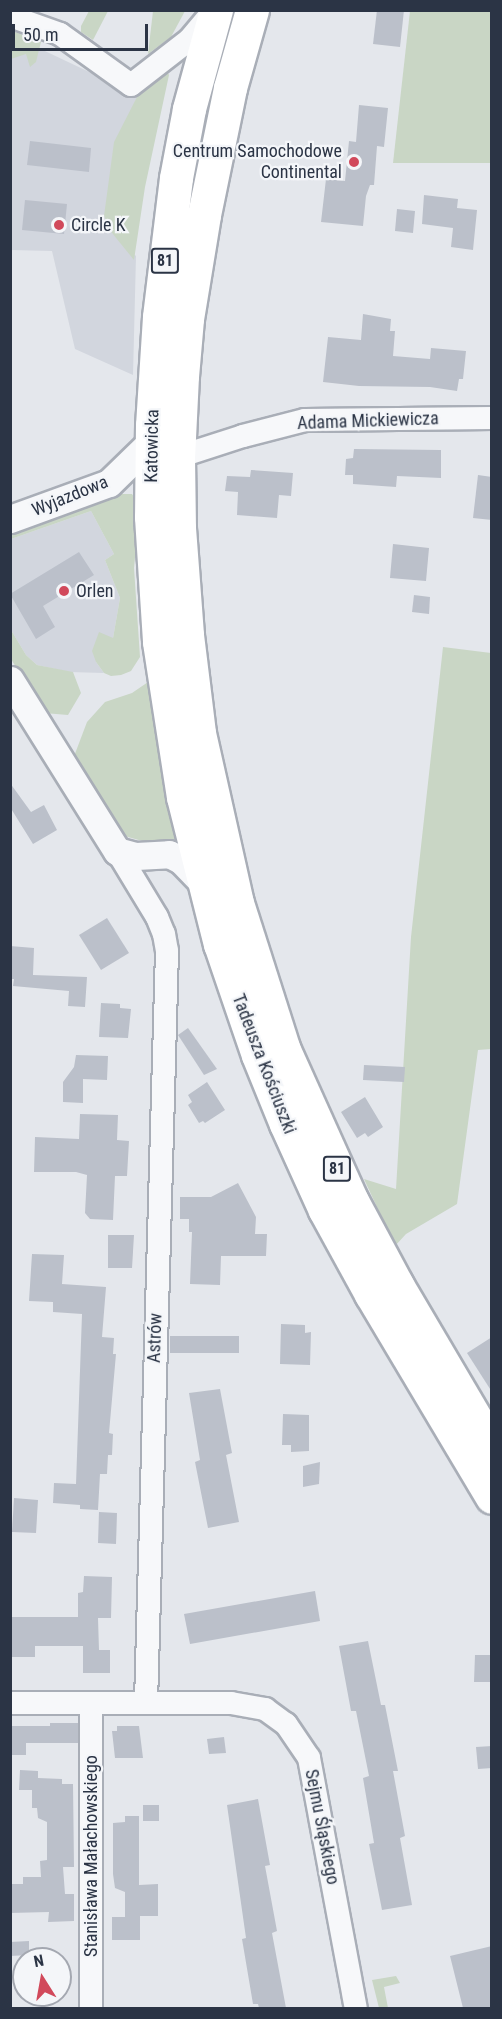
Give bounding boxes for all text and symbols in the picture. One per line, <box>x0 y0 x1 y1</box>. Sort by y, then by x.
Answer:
scale bar <box>15 12 152 50</box>
text: 50 m <box>23 24 58 45</box>
place label: Centrum Samochodowe Continental <box>173 141 342 184</box>
marker: Centrum Samochodowe Continental <box>347 155 361 169</box>
place label: Circle K <box>71 214 125 236</box>
marker: Circle K <box>52 218 66 232</box>
road number: 81 <box>150 248 180 274</box>
street label: Adama Mickiewicza <box>297 408 439 434</box>
street label: Katowicka <box>141 409 163 483</box>
street label: Wyjazdowa <box>29 471 111 521</box>
place label: Orlen <box>76 580 114 602</box>
marker: Orlen <box>57 584 71 598</box>
street label: Tadeusza Kościuszki <box>227 991 301 1137</box>
road number: 81 <box>322 1156 352 1182</box>
street label: Astrów <box>143 1313 167 1363</box>
street label: Stanisława Małachowskiego <box>80 1755 102 1957</box>
street label: Sejmu Śląskiego <box>300 1767 344 1887</box>
north arrow <box>12 1947 72 2007</box>
text: N <box>32 1951 45 1971</box>

